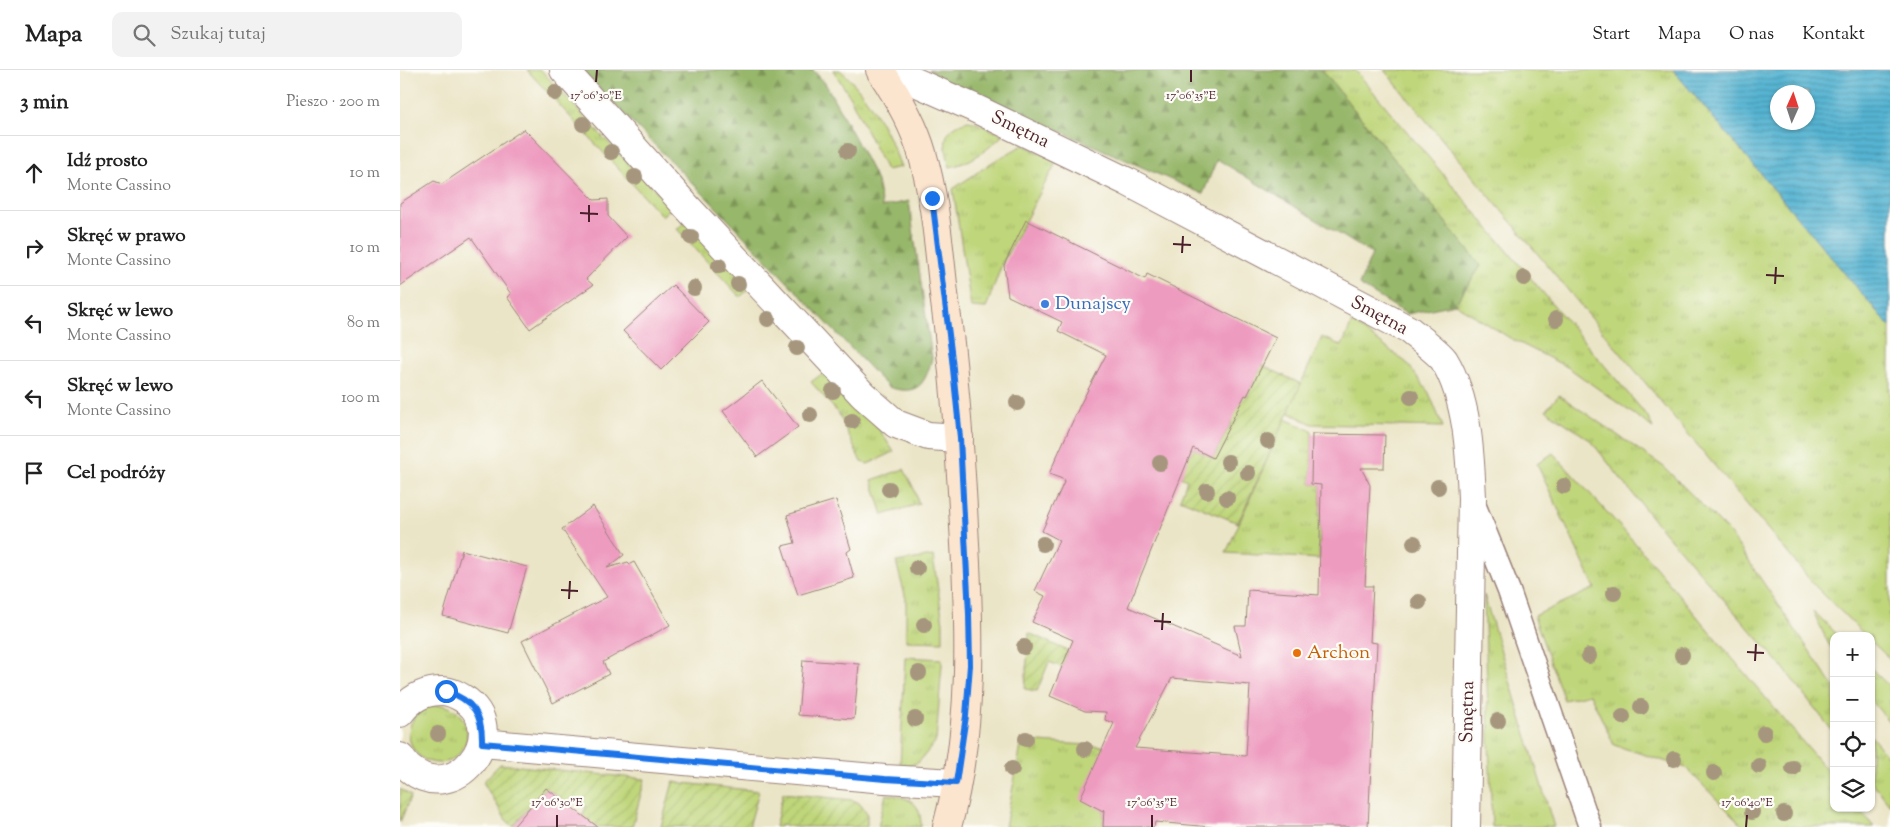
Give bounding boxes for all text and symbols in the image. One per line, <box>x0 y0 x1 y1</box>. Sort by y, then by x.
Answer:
search box <box>112 12 462 57</box>
text: Mapa <box>25 18 82 52</box>
icon: search <box>130 21 158 49</box>
text: Szukaj tutaj <box>170 21 266 48</box>
text: Start <box>1592 22 1630 48</box>
text: Mapa <box>1658 22 1701 48</box>
text: O nas <box>1729 22 1774 48</box>
text: Kontakt <box>1802 22 1865 48</box>
north arrow <box>1770 85 1815 130</box>
text: 17°06'30"E <box>570 87 623 105</box>
text: 17°06'35"E <box>1166 87 1217 105</box>
text: 3 min <box>20 88 69 118</box>
text: Pieszo · 200 m <box>286 91 380 114</box>
street label: Smętna <box>986 104 1054 156</box>
text: Idź prosto <box>67 148 148 175</box>
icon: ahead <box>20 159 48 187</box>
text: 10 m <box>350 162 380 185</box>
text: Monte Cassino <box>67 175 171 198</box>
route end <box>921 187 944 210</box>
text: Skręć w prawo <box>67 223 186 250</box>
icon: right <box>20 234 48 262</box>
text: 10 m <box>350 237 380 260</box>
text: Monte Cassino <box>67 250 171 273</box>
street label: Smętna <box>1345 290 1413 343</box>
place label: Dunajscy <box>1055 291 1132 318</box>
text: Skręć w lewo <box>67 298 173 325</box>
marker: Dunajscy <box>1039 298 1051 310</box>
icon: left <box>20 309 48 337</box>
text: 80 m <box>347 312 380 335</box>
text: Monte Cassino <box>67 325 171 348</box>
text: Skręć w lewo <box>67 373 173 400</box>
icon: left <box>20 384 48 412</box>
text: 100 m <box>341 387 380 410</box>
text: Monte Cassino <box>67 400 171 423</box>
icon: arrive <box>20 459 48 487</box>
text: Cel podróży <box>67 460 166 487</box>
map controls <box>1830 632 1875 812</box>
button: + <box>1830 632 1875 677</box>
place label: Archon <box>1307 640 1370 667</box>
marker: Archon <box>1291 647 1303 659</box>
button: − <box>1830 677 1875 722</box>
route start <box>435 680 458 703</box>
street label: Smętna <box>1454 680 1482 743</box>
button: locate <box>1830 722 1875 767</box>
button: layers <box>1830 767 1875 812</box>
text: 17°06'30"E <box>531 794 584 812</box>
text: 17°06'35"E <box>1127 794 1178 812</box>
text: 17°06'40"E <box>1721 794 1774 812</box>

